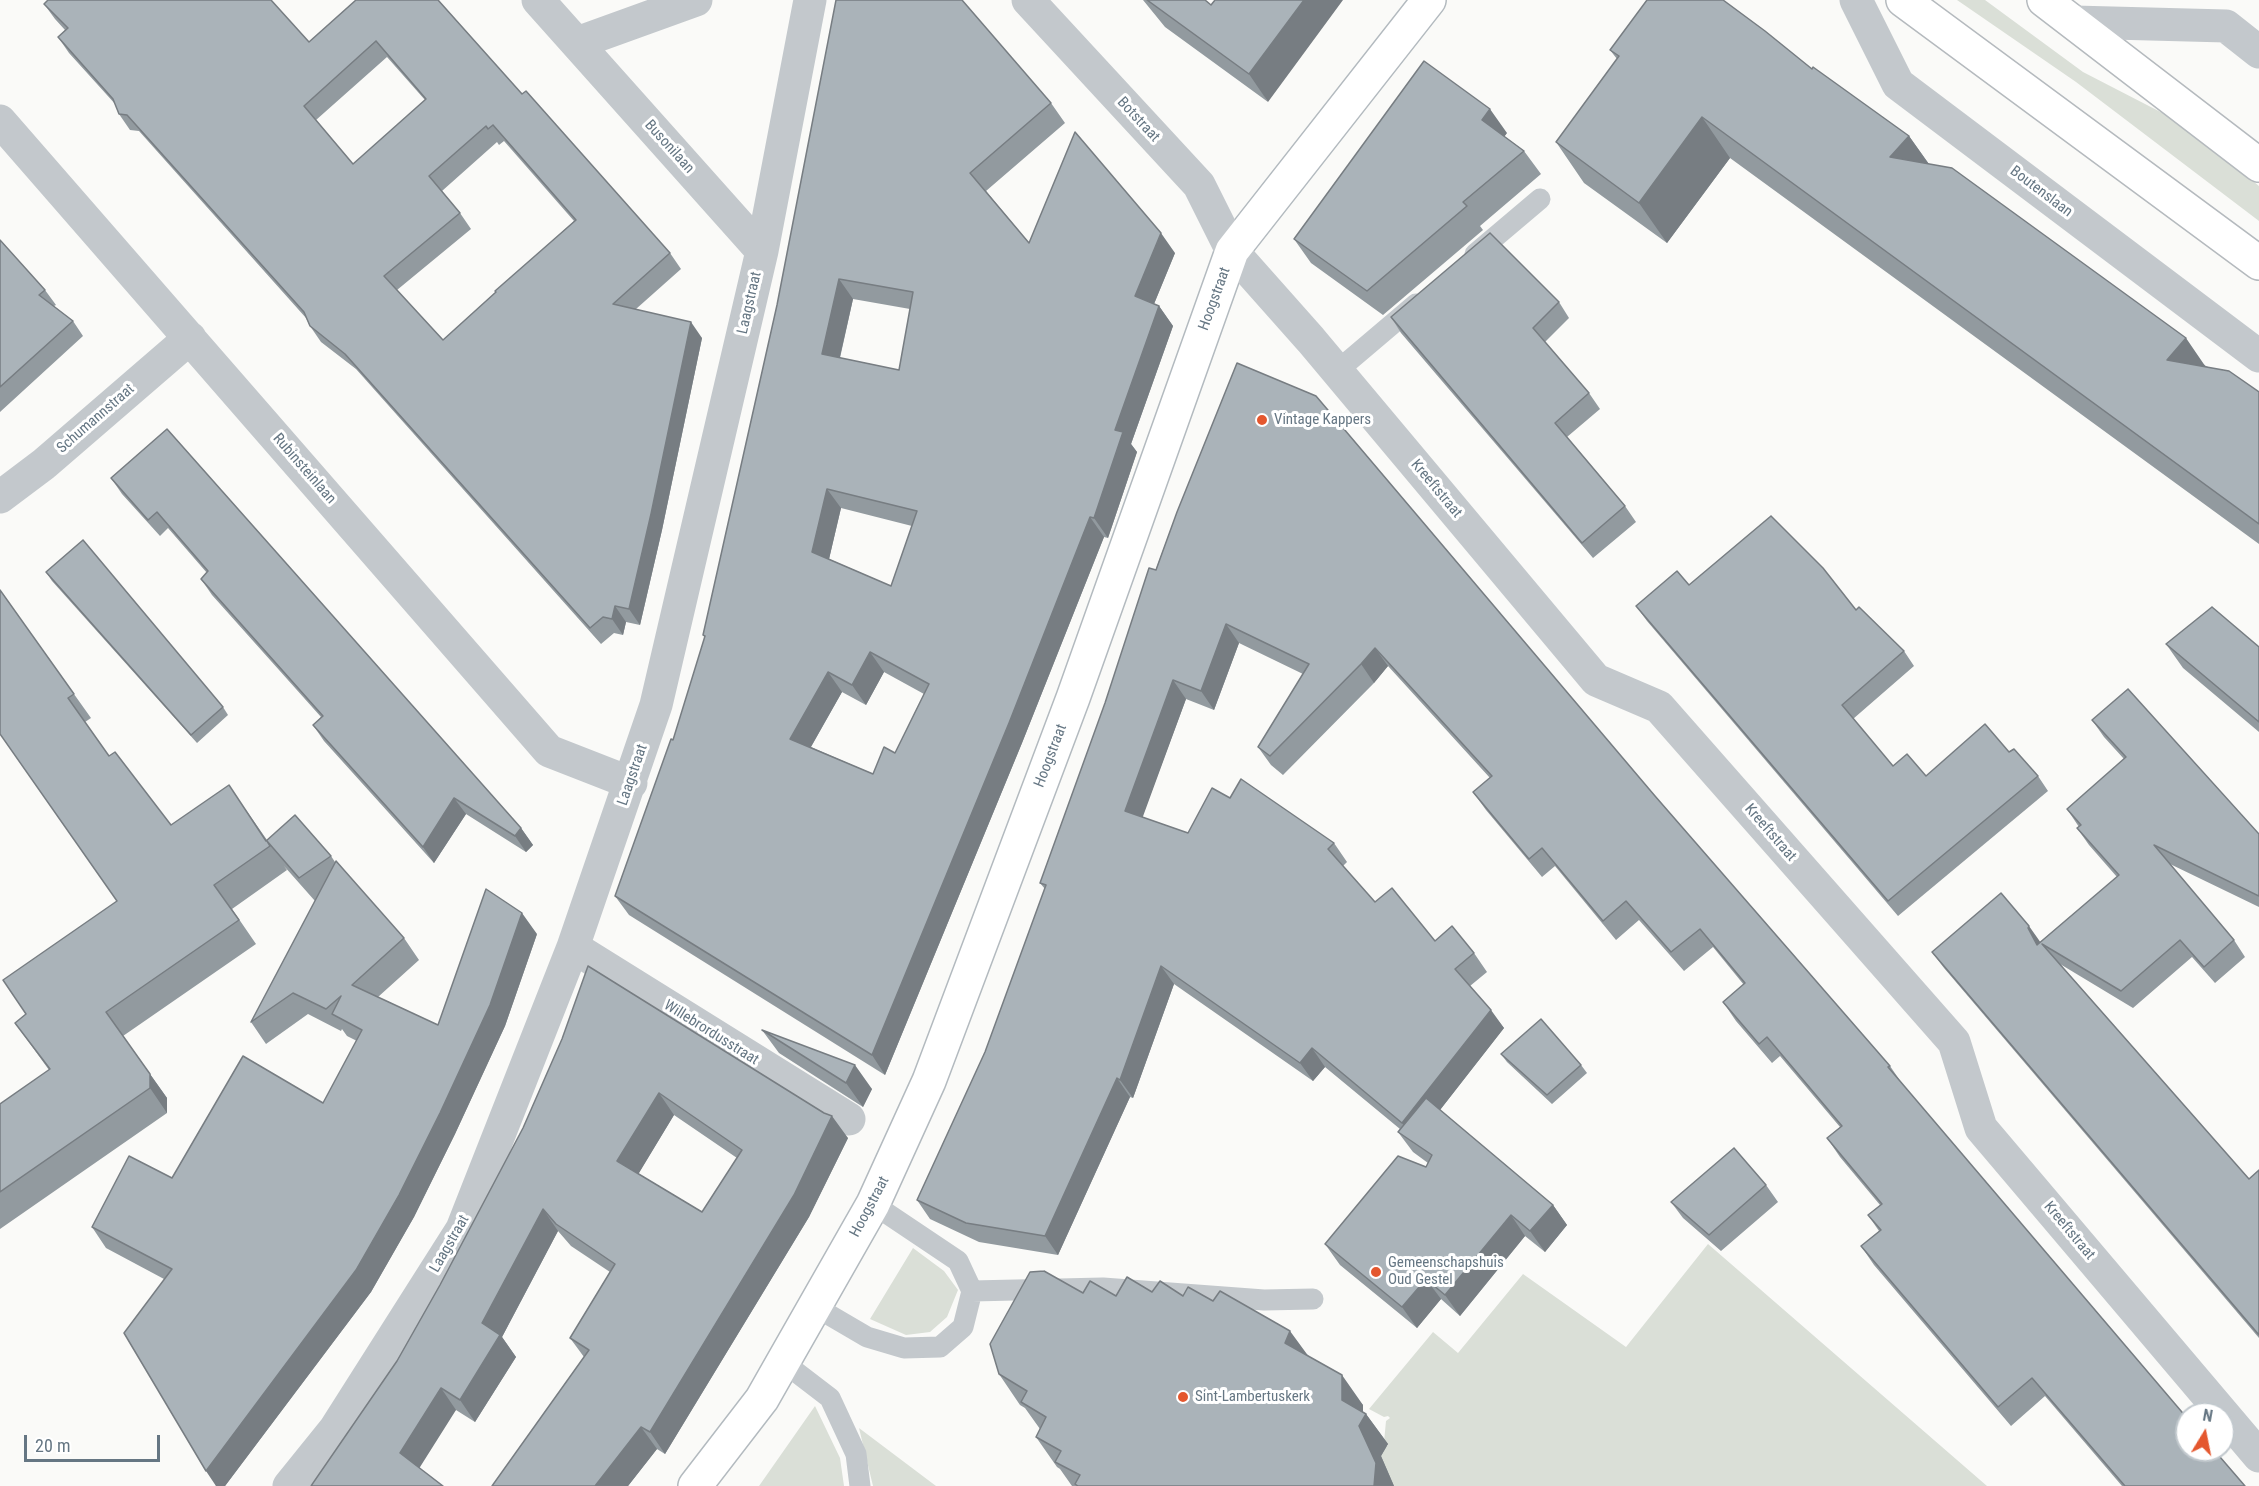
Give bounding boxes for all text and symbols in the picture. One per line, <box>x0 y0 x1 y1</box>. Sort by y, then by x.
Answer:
street label: Botstraat <box>1113 94 1163 146</box>
street label: Busonilaan <box>640 117 698 177</box>
street label: Boutenslaan <box>2006 163 2076 221</box>
street label: Hoogstraat <box>1195 265 1235 333</box>
street label: Laagstraat <box>734 270 766 336</box>
street label: Schumannstraat <box>54 381 138 457</box>
place label: Vintage Kappers <box>1274 411 1371 429</box>
marker: Vintage Kappers <box>1255 413 1269 427</box>
street label: Rubinsteinlaan <box>269 430 339 508</box>
street label: Kreeftstraat <box>1407 456 1465 522</box>
street label: Hoogstraat <box>1031 722 1071 790</box>
street label: Laagstraat <box>614 742 652 808</box>
street label: Kreeftstraat <box>1740 801 1800 865</box>
street label: Willebrordusstraat <box>660 997 762 1069</box>
street label: Hoogstraat <box>847 1174 893 1240</box>
street label: Kreeftstraat <box>2040 1198 2098 1264</box>
street label: Laagstraat <box>426 1212 474 1276</box>
place label: Gemeenschapshuis Oud Gestel <box>1388 1254 1504 1289</box>
marker: Gemeenschapshuis Oud Gestel <box>1369 1265 1383 1279</box>
place label: Sint-Lambertuskerk <box>1195 1388 1310 1406</box>
marker: Sint-Lambertuskerk <box>1176 1390 1190 1404</box>
north arrow <box>2175 1402 2235 1462</box>
text: N <box>2201 1406 2214 1426</box>
scale bar <box>27 1423 164 1461</box>
text: 20 m <box>35 1435 70 1456</box>

